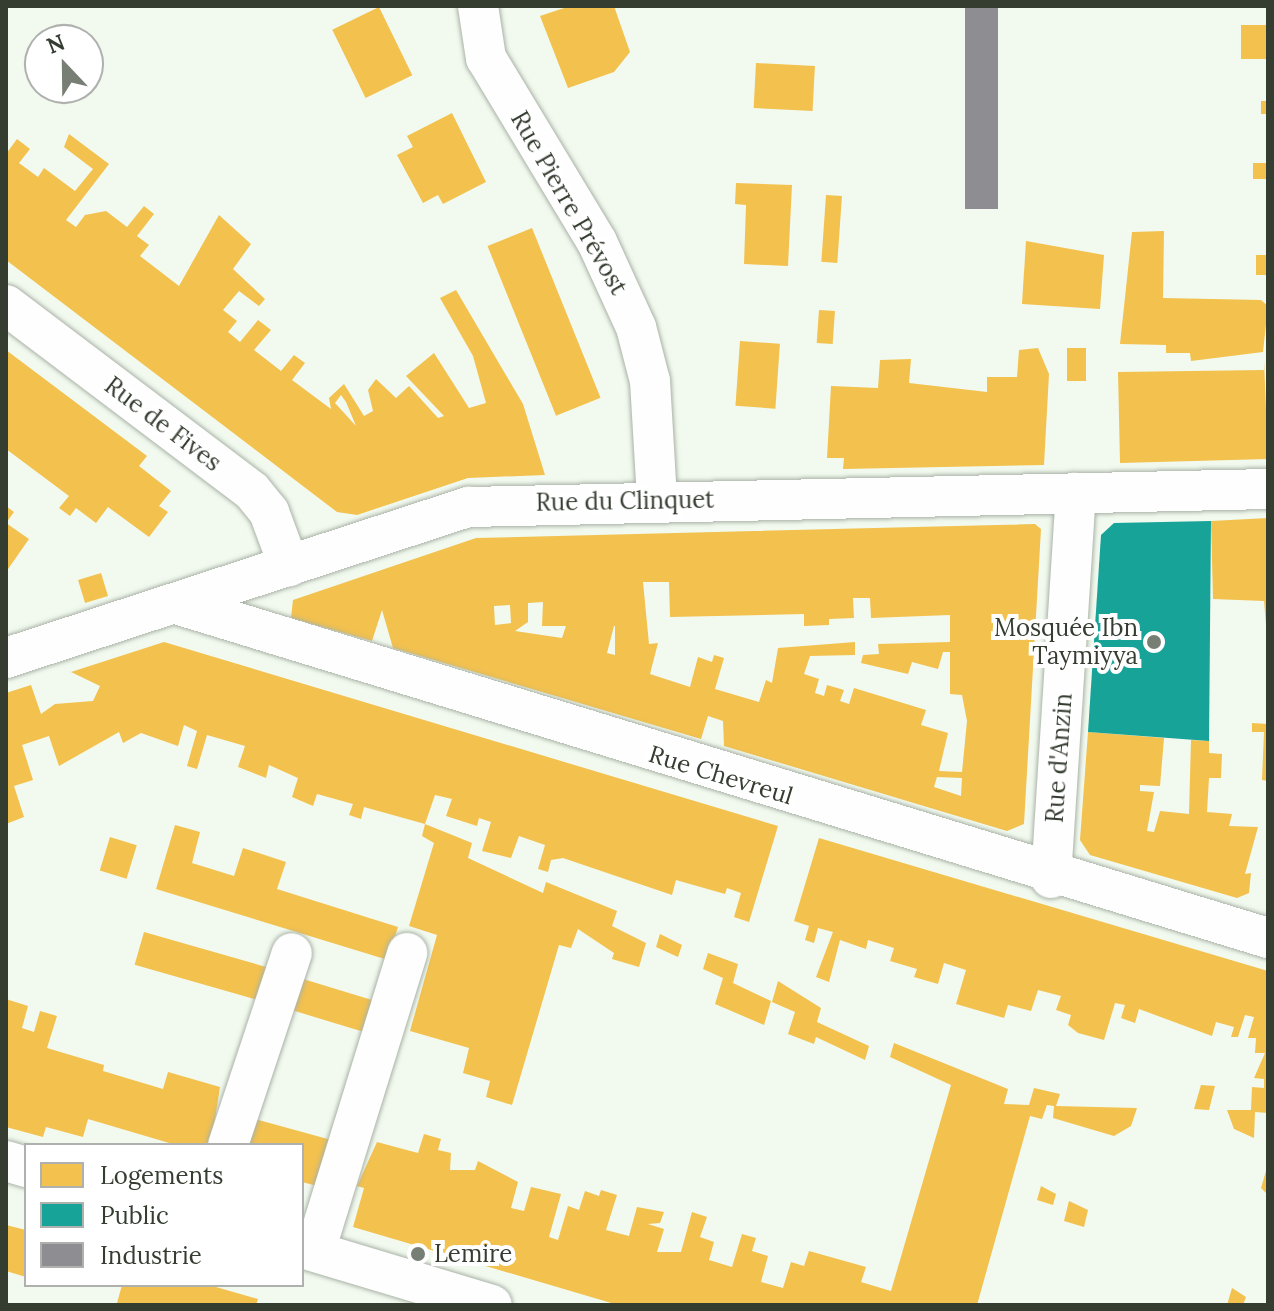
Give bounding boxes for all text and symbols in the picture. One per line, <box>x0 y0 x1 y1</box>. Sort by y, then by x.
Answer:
north arrow <box>24 24 104 104</box>
text: N <box>43 27 69 60</box>
street label: Rue Pierre Prévost <box>505 106 633 300</box>
street label: Rue de Fives <box>99 371 227 477</box>
street label: Rue du Clinquet <box>535 485 715 517</box>
place label: Mosquée Ibn Taymiyya <box>994 614 1138 670</box>
marker: Mosquée Ibn Taymiyya <box>1145 633 1163 651</box>
street label: Rue d'Anzin <box>1040 692 1078 824</box>
street label: Rue Chevreul <box>646 739 796 811</box>
legend <box>24 1143 304 1287</box>
text: Logements <box>100 1160 223 1191</box>
text: Public <box>100 1200 169 1231</box>
text: Industrie <box>100 1240 202 1271</box>
place label: Lemire <box>434 1240 512 1268</box>
marker: Lemire <box>409 1245 427 1263</box>

